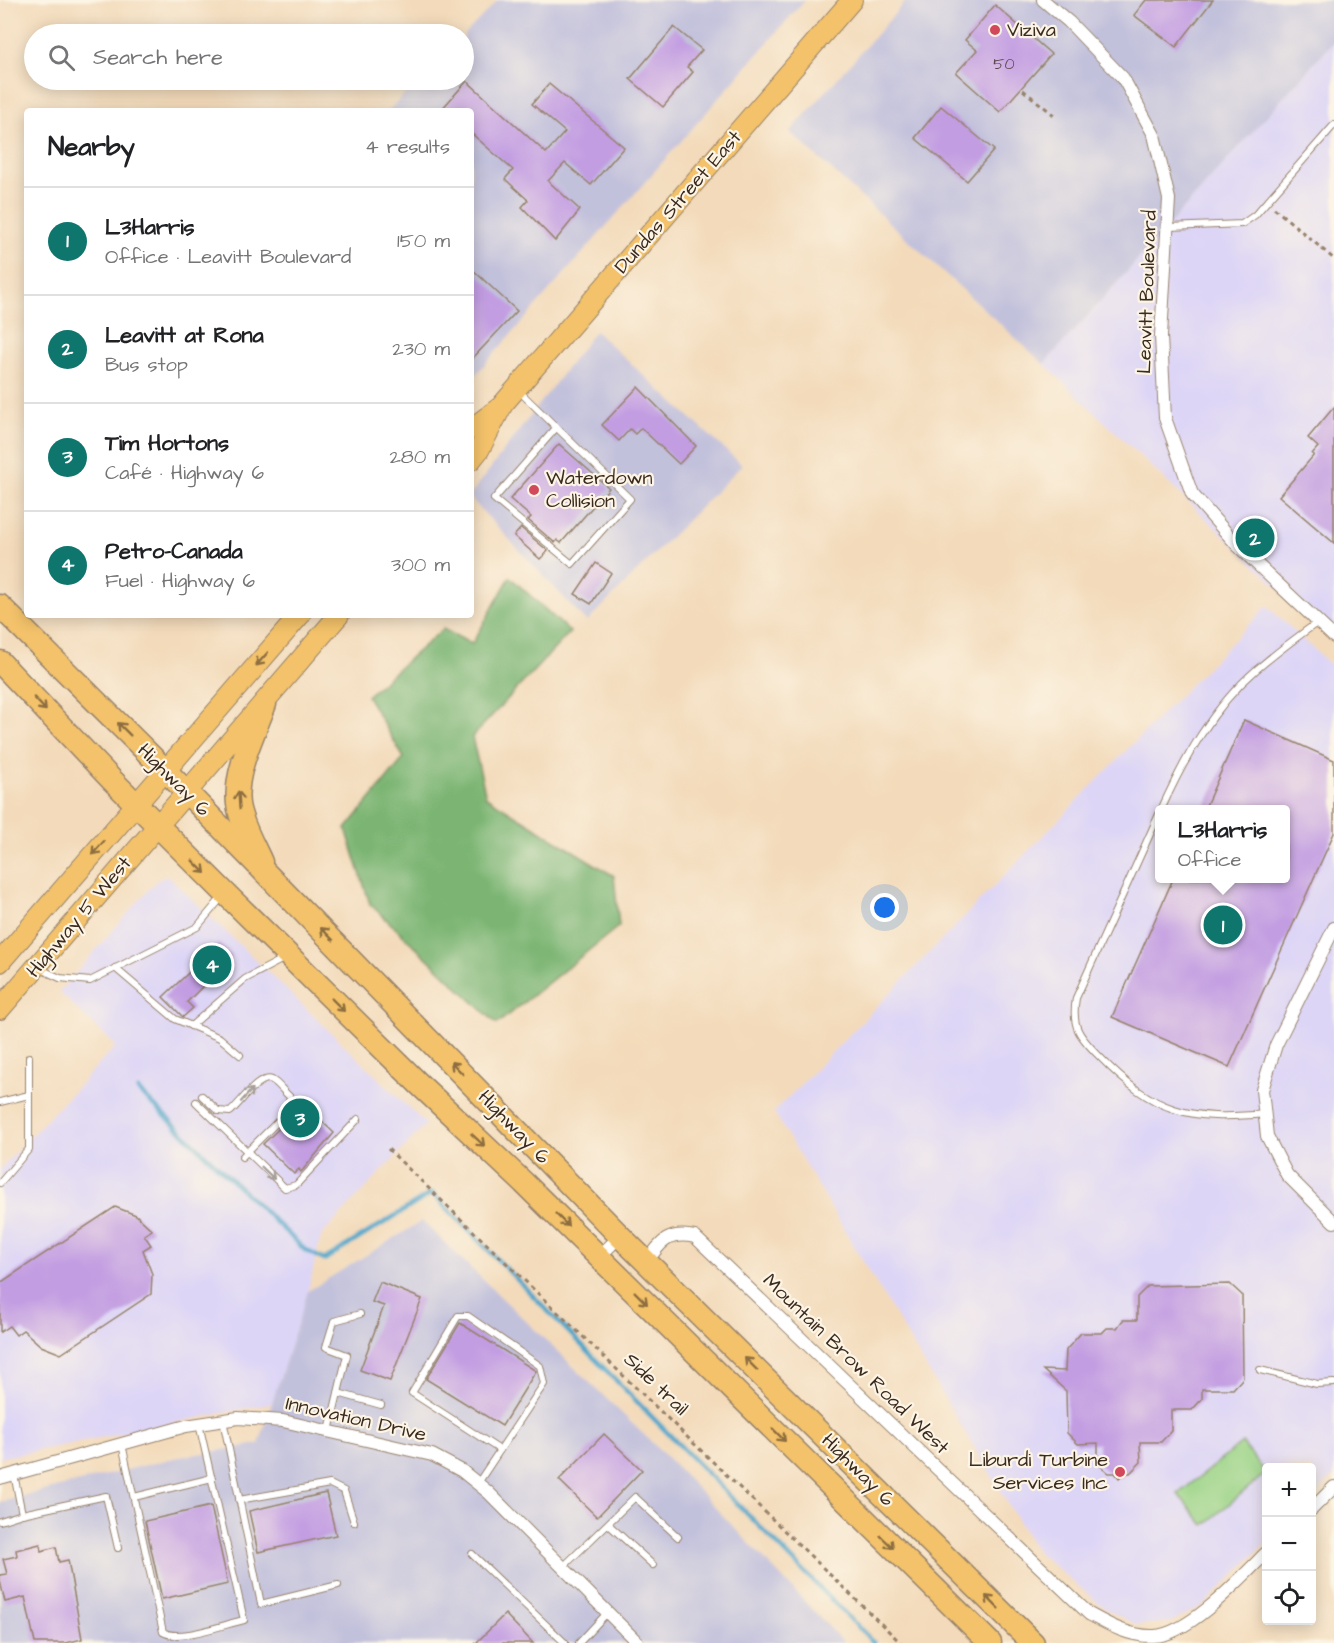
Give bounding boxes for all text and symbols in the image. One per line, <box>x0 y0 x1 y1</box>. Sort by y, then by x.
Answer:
place label: Viziva <box>1007 16 1056 44</box>
marker: Viziva <box>988 23 1002 37</box>
search box <box>24 24 474 90</box>
icon: search <box>45 41 78 74</box>
text: Search here <box>93 42 223 73</box>
house number: 50 <box>993 53 1015 75</box>
street label: Dundas Street East <box>608 124 748 280</box>
text: Nearby <box>48 129 135 165</box>
text: 4 results <box>365 133 450 161</box>
street label: Leavitt Boulevard <box>1130 210 1164 374</box>
text: L3Harris <box>105 212 195 243</box>
text: 1 <box>66 227 69 255</box>
text: 150 m <box>397 227 450 255</box>
text: Office · Leavitt Boulevard <box>105 243 351 271</box>
text: Leavitt at Rona <box>105 320 264 351</box>
text: 2 <box>62 335 73 363</box>
text: 230 m <box>392 335 450 363</box>
text: Bus stop <box>105 351 188 379</box>
text: Tim Hortons <box>105 428 229 459</box>
text: 3 <box>62 443 73 471</box>
text: 280 m <box>389 443 450 471</box>
text: Café · Highway 6 <box>105 459 264 487</box>
place label: Waterdown Collision <box>546 464 653 515</box>
marker: Waterdown Collision <box>527 483 541 497</box>
pin: 2 <box>1236 516 1274 560</box>
text: Petro-Canada <box>105 536 243 567</box>
text: 4 <box>61 551 74 579</box>
text: 300 m <box>391 551 450 579</box>
text: Fuel · Highway 6 <box>105 567 255 595</box>
one-way arrow <box>255 651 269 666</box>
one-way arrow <box>33 697 47 712</box>
one-way arrow <box>116 721 131 736</box>
street label: Highway 6 <box>130 737 217 824</box>
one-way arrow <box>233 791 244 810</box>
popup <box>1155 805 1290 883</box>
text: L3Harris <box>1178 815 1267 846</box>
one-way arrow <box>91 840 105 855</box>
text: Office <box>1178 846 1241 874</box>
street label: Highway 5 West <box>20 850 139 984</box>
one-way arrow <box>192 860 207 875</box>
your location <box>870 893 899 922</box>
pin: 1 <box>1204 902 1242 948</box>
one-way arrow <box>319 927 334 942</box>
pin: 4 <box>192 942 232 988</box>
one-way arrow <box>331 997 346 1012</box>
one-way arrow <box>450 1060 464 1075</box>
street label: Highway 6 <box>471 1084 557 1171</box>
one-way arrow <box>240 1087 254 1102</box>
pin: 3 <box>280 1096 320 1140</box>
one-way arrow <box>471 1133 486 1147</box>
one-way arrow <box>260 1166 275 1180</box>
one-way arrow <box>554 1212 569 1227</box>
street label: Mountain Brow Road West <box>756 1267 956 1461</box>
one-way arrow <box>633 1290 648 1305</box>
street label: Side trail <box>617 1346 695 1422</box>
one-way arrow <box>743 1357 758 1371</box>
street label: Innovation Drive <box>283 1389 429 1449</box>
one-way arrow <box>771 1427 786 1442</box>
street label: Highway 6 <box>814 1427 901 1514</box>
place label: Liburdi Turbine Services Inc <box>969 1446 1108 1497</box>
map controls <box>1262 1463 1316 1625</box>
button: + <box>1262 1463 1316 1517</box>
marker: Liburdi Turbine Services Inc <box>1113 1465 1127 1479</box>
button: − <box>1262 1517 1316 1571</box>
one-way arrow <box>880 1535 895 1549</box>
button: locate <box>1262 1571 1316 1625</box>
one-way arrow <box>984 1595 999 1609</box>

